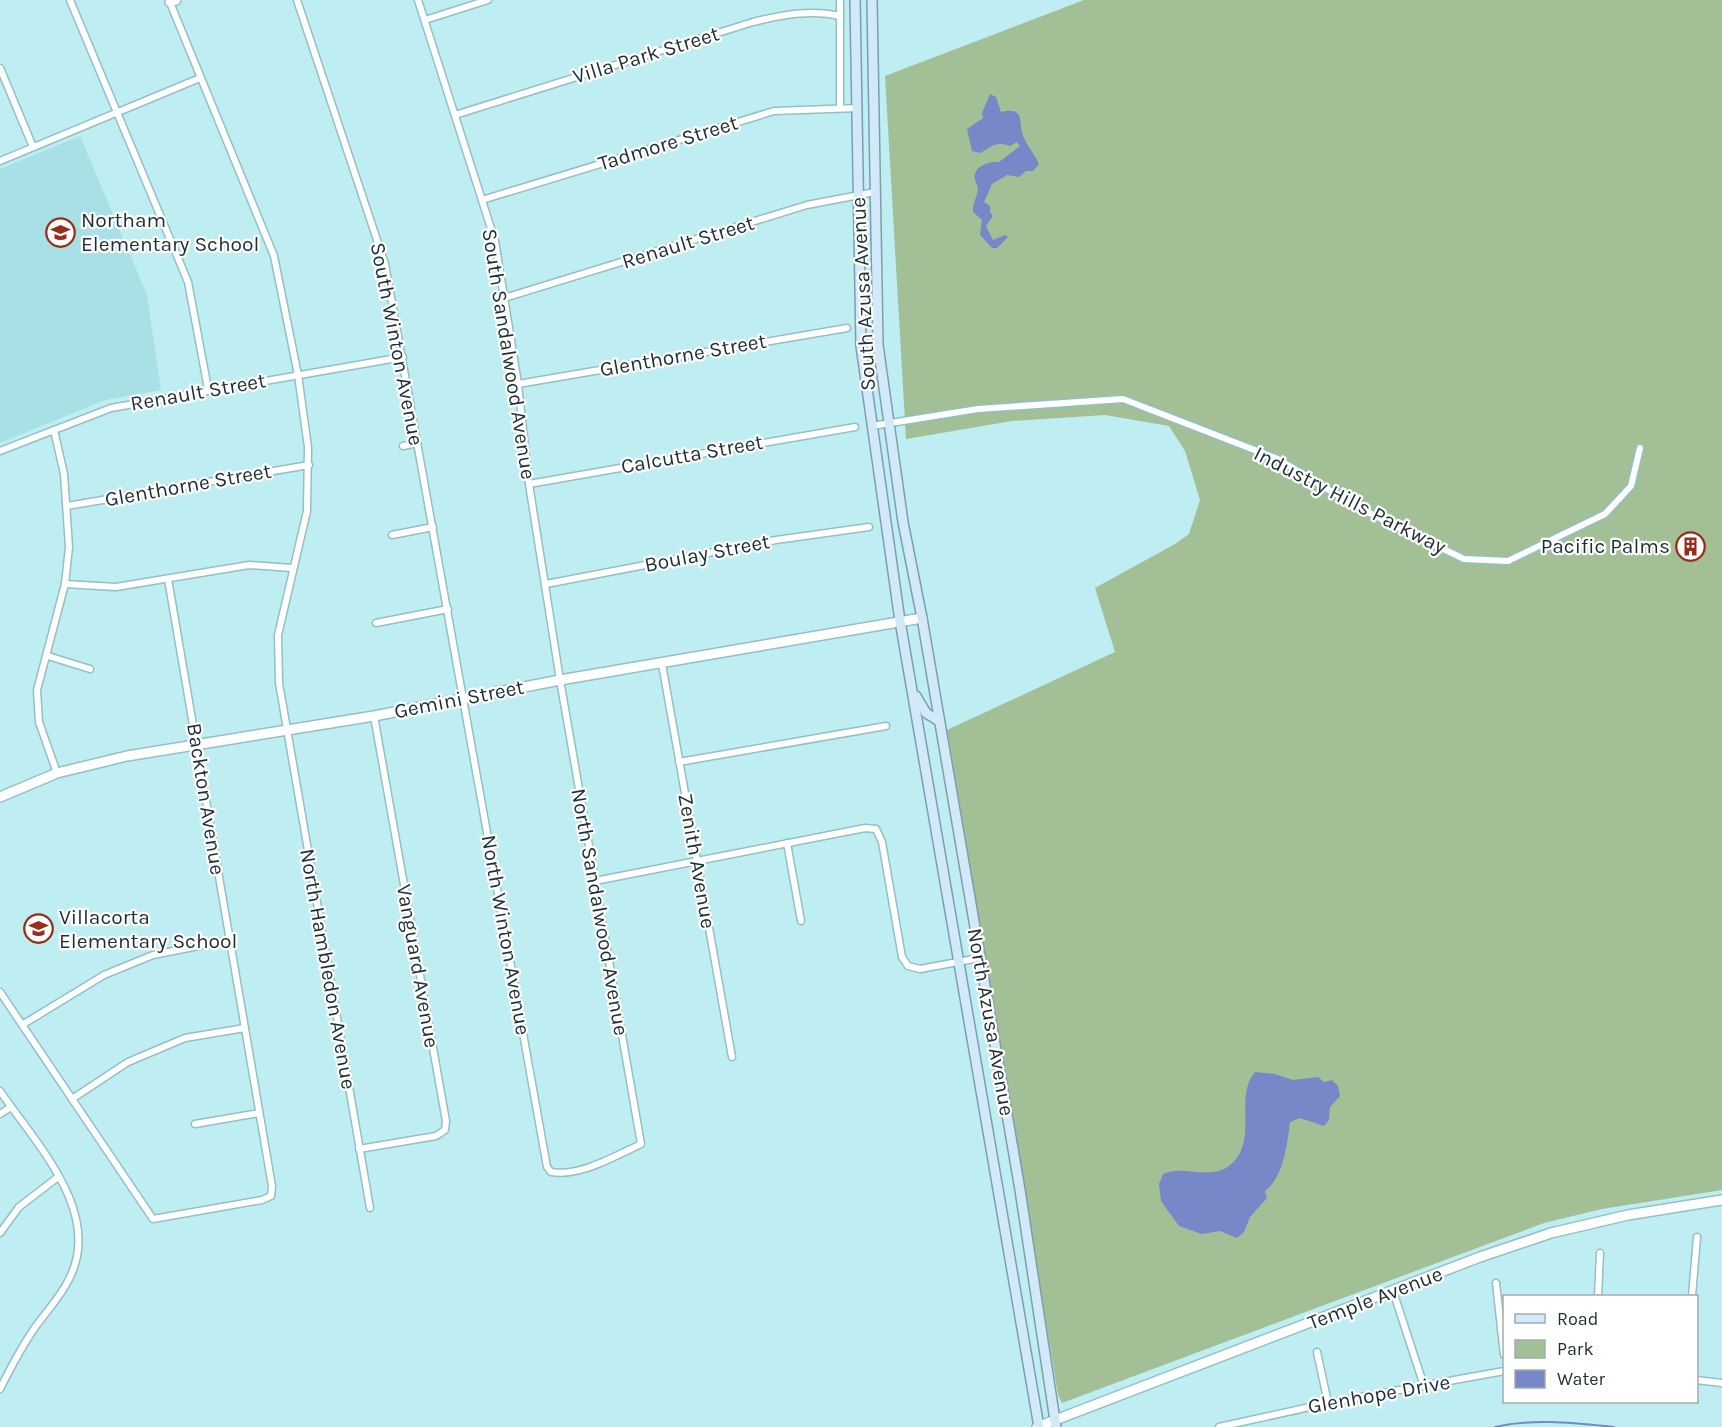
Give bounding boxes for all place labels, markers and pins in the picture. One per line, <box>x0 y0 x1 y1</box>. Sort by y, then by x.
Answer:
place label: Northam Elementary School <box>81 208 259 256</box>
school or university icon: Northam Elementary School <box>44 216 76 248</box>
building icon: Pacific Palms <box>1675 530 1707 562</box>
place label: Pacific Palms <box>1541 534 1670 558</box>
place label: Villacorta Elementary School <box>59 905 237 953</box>
school or university icon: Villacorta Elementary School <box>22 913 54 945</box>

